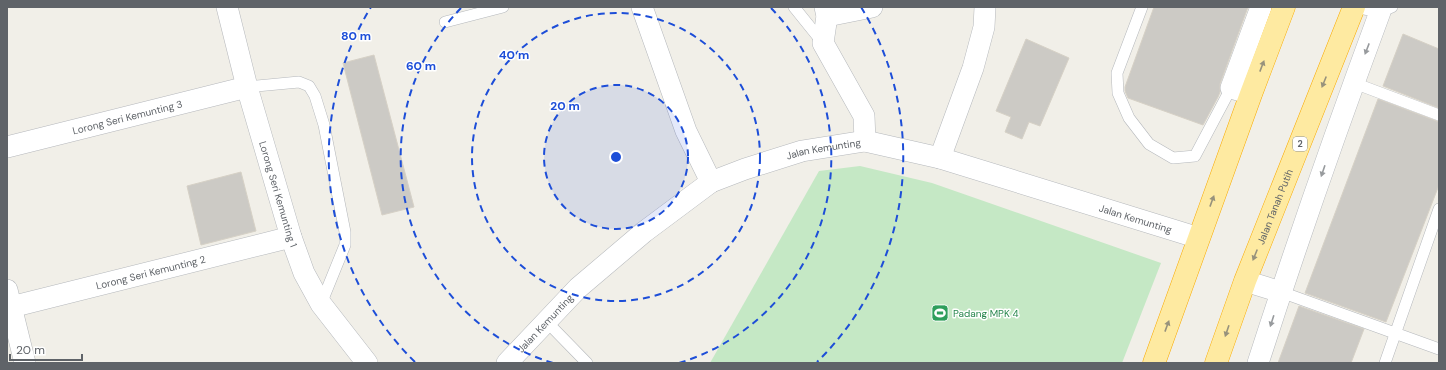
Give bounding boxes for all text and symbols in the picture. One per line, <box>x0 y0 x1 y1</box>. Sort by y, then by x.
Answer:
text: 80 m <box>341 28 371 44</box>
one-way arrow <box>1363 43 1369 55</box>
text: 40 m <box>499 47 529 63</box>
text: 60 m <box>406 58 436 74</box>
one-way arrow <box>1259 60 1265 72</box>
one-way arrow <box>1321 77 1327 89</box>
street label: Lorong Seri Kemunting 3 <box>71 97 184 137</box>
text: 20 m <box>550 98 580 114</box>
street label: Jalan Kemunting <box>784 135 862 162</box>
road number: 2 <box>1293 137 1307 151</box>
street label: Lorong Seri Kemunting 1 <box>257 140 301 249</box>
centre of rings <box>609 150 623 164</box>
one-way arrow <box>1320 165 1326 177</box>
street label: Jalan Tanah Putih <box>1254 167 1296 246</box>
one-way arrow <box>1210 195 1216 207</box>
street label: Jalan Kemunting <box>1097 201 1174 236</box>
one-way arrow <box>1252 250 1258 262</box>
street label: Lorong Seri Kemunting 2 <box>95 252 207 292</box>
street label: Jalan Kemunting <box>514 291 576 355</box>
sports icon: Padang MPK 4 <box>930 303 950 323</box>
place label: Padang MPK 4 <box>953 307 1018 320</box>
one-way arrow <box>1269 315 1275 327</box>
one-way arrow <box>1165 320 1171 332</box>
one-way arrow <box>1224 326 1230 338</box>
scale bar <box>10 336 82 362</box>
text: 20 m <box>16 342 45 358</box>

